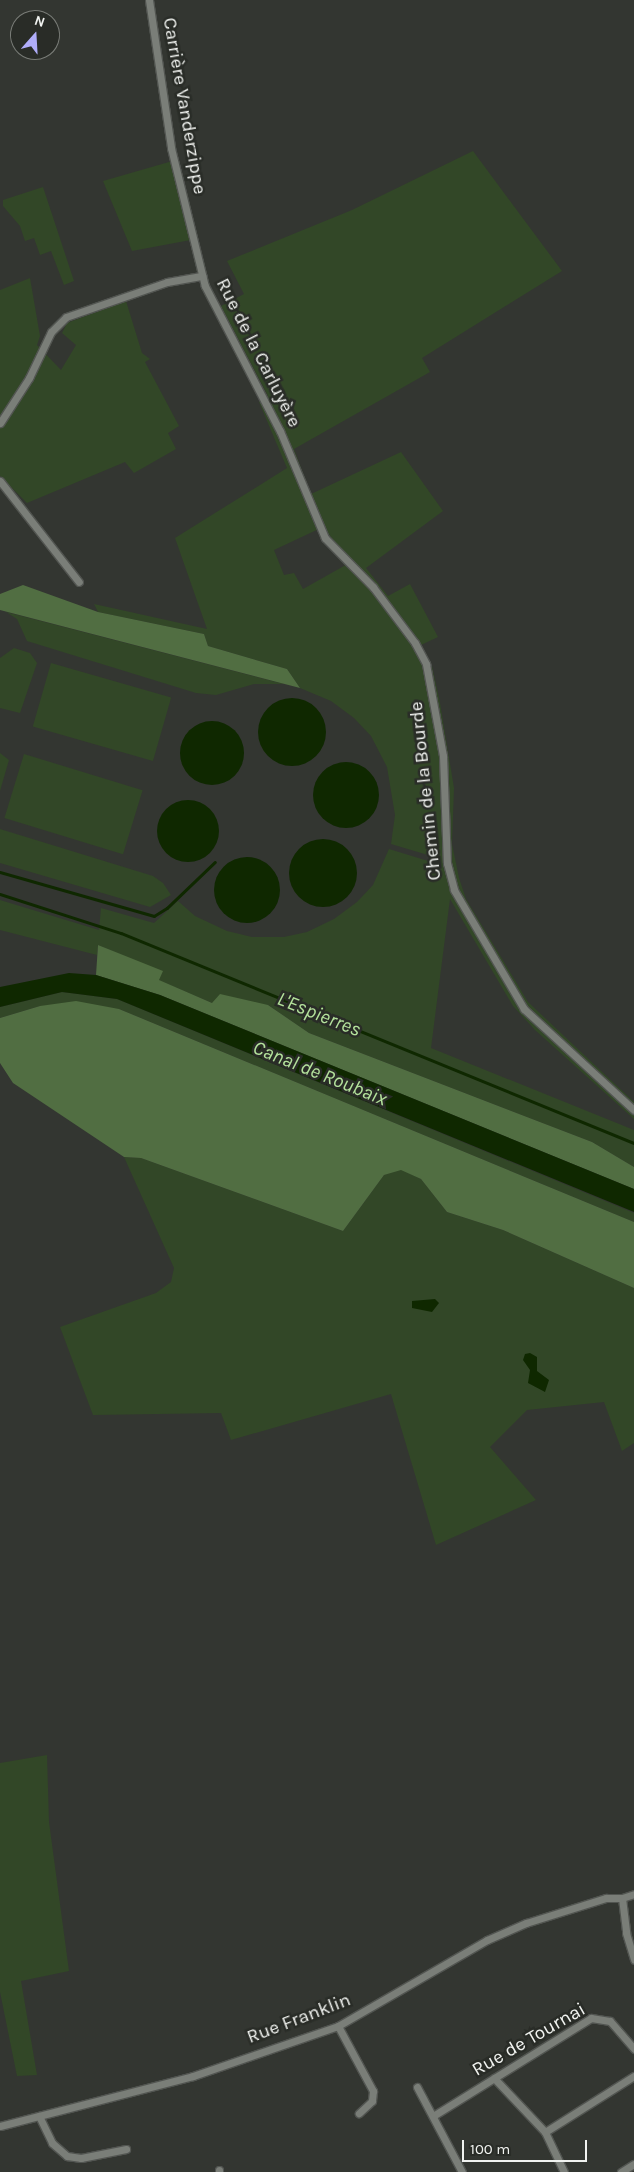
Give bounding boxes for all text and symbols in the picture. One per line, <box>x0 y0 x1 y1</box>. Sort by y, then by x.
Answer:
north arrow <box>10 10 60 60</box>
text: N <box>32 12 47 31</box>
street label: Carrière Vanderzippe <box>157 16 211 196</box>
street label: Rue de la Carluyère <box>211 275 305 431</box>
street label: Chemin de la Bourde <box>405 700 447 882</box>
water label: L'Espierres <box>274 986 364 1042</box>
water label: Canal de Roubaix <box>249 1035 391 1111</box>
street label: Rue Franklin <box>244 1989 354 2049</box>
street label: Rue de Tournai <box>468 1998 590 2082</box>
scale bar <box>464 2130 589 2162</box>
text: 100 m <box>470 2140 510 2158</box>

